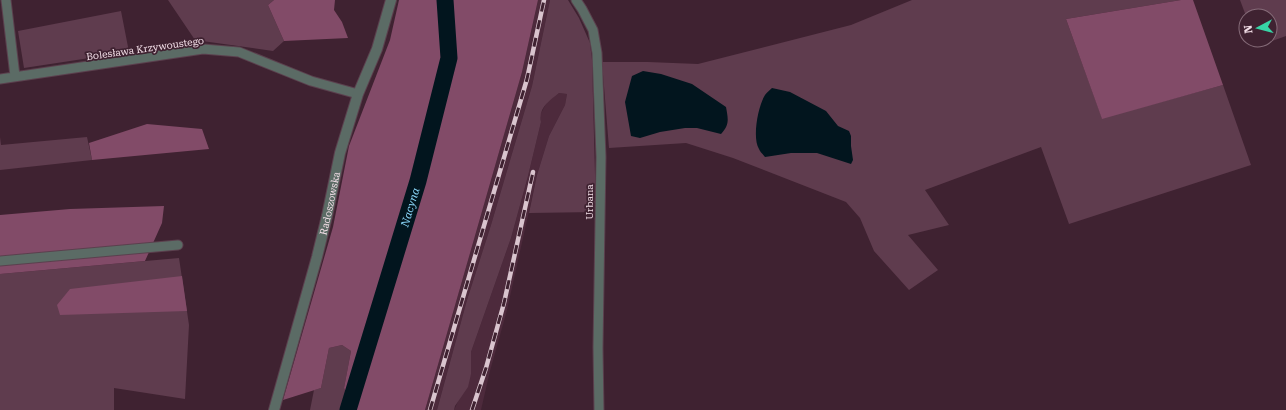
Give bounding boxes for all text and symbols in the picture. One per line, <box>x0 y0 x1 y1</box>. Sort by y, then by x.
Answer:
north arrow <box>1238 8 1278 48</box>
text: N <box>1242 24 1256 34</box>
street label: Bolesława Krzywoustego <box>85 35 205 62</box>
street label: Radoszowska <box>318 170 342 236</box>
street label: Urbana <box>584 184 595 220</box>
water label: Nacyna <box>398 186 423 230</box>

